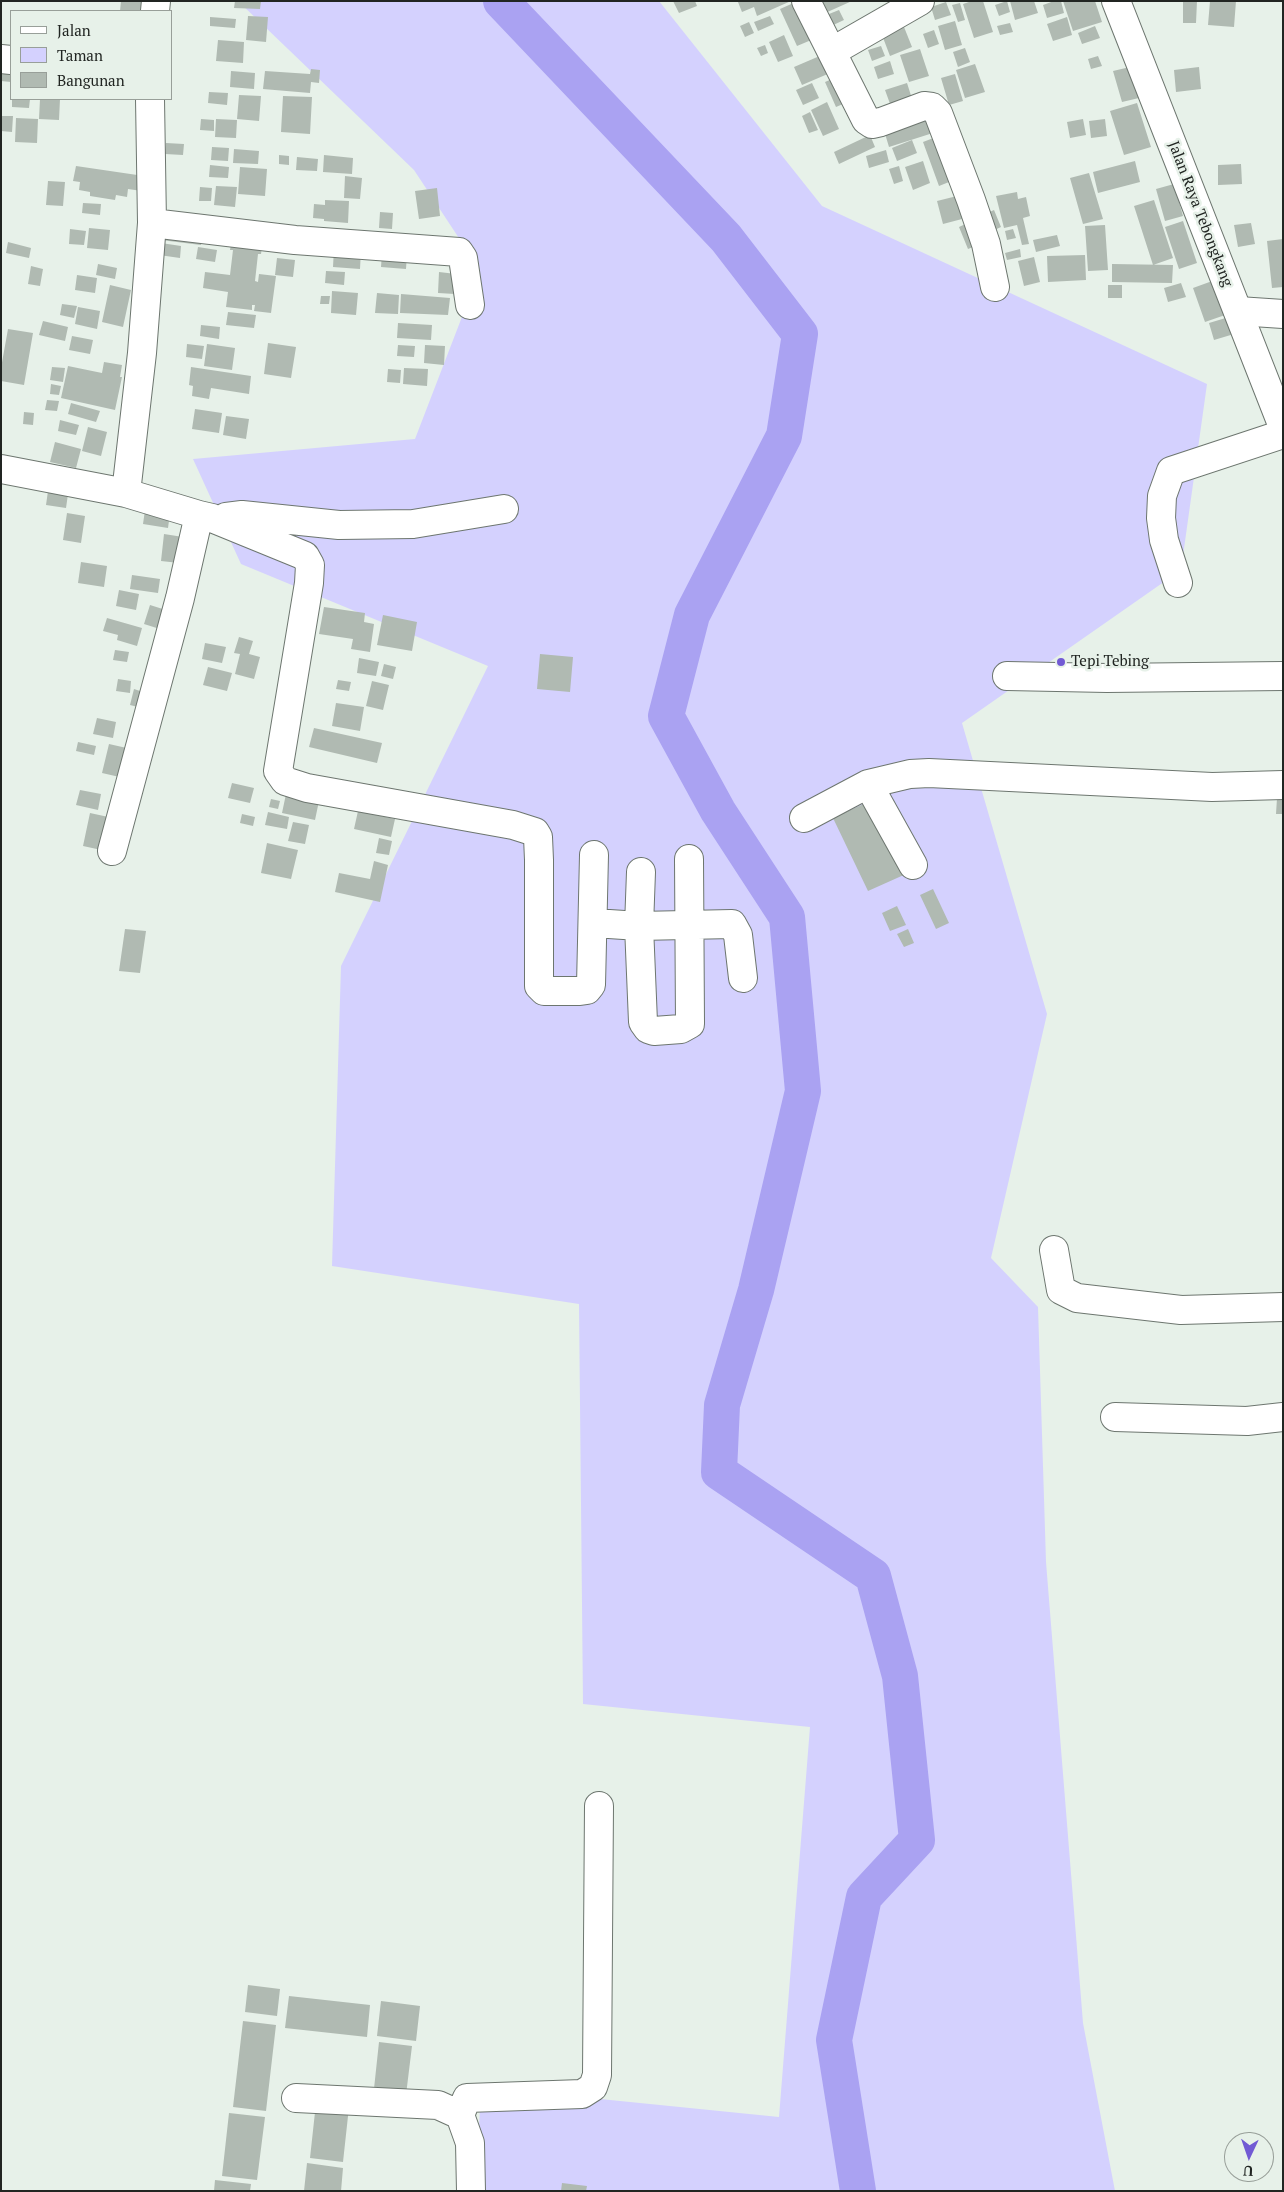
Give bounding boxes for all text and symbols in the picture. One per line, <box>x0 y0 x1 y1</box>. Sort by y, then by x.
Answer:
legend <box>10 10 172 100</box>
text: Jalan <box>57 20 91 40</box>
text: Taman <box>57 45 103 65</box>
text: Bangunan <box>57 70 125 90</box>
street label: Jalan Raya Tebongkang <box>1164 139 1236 289</box>
place label: Tepi Tebing <box>1071 653 1149 671</box>
marker: Tepi Tebing <box>1055 656 1067 668</box>
north arrow <box>1224 2132 1274 2182</box>
text: U <box>1243 2162 1254 2181</box>

